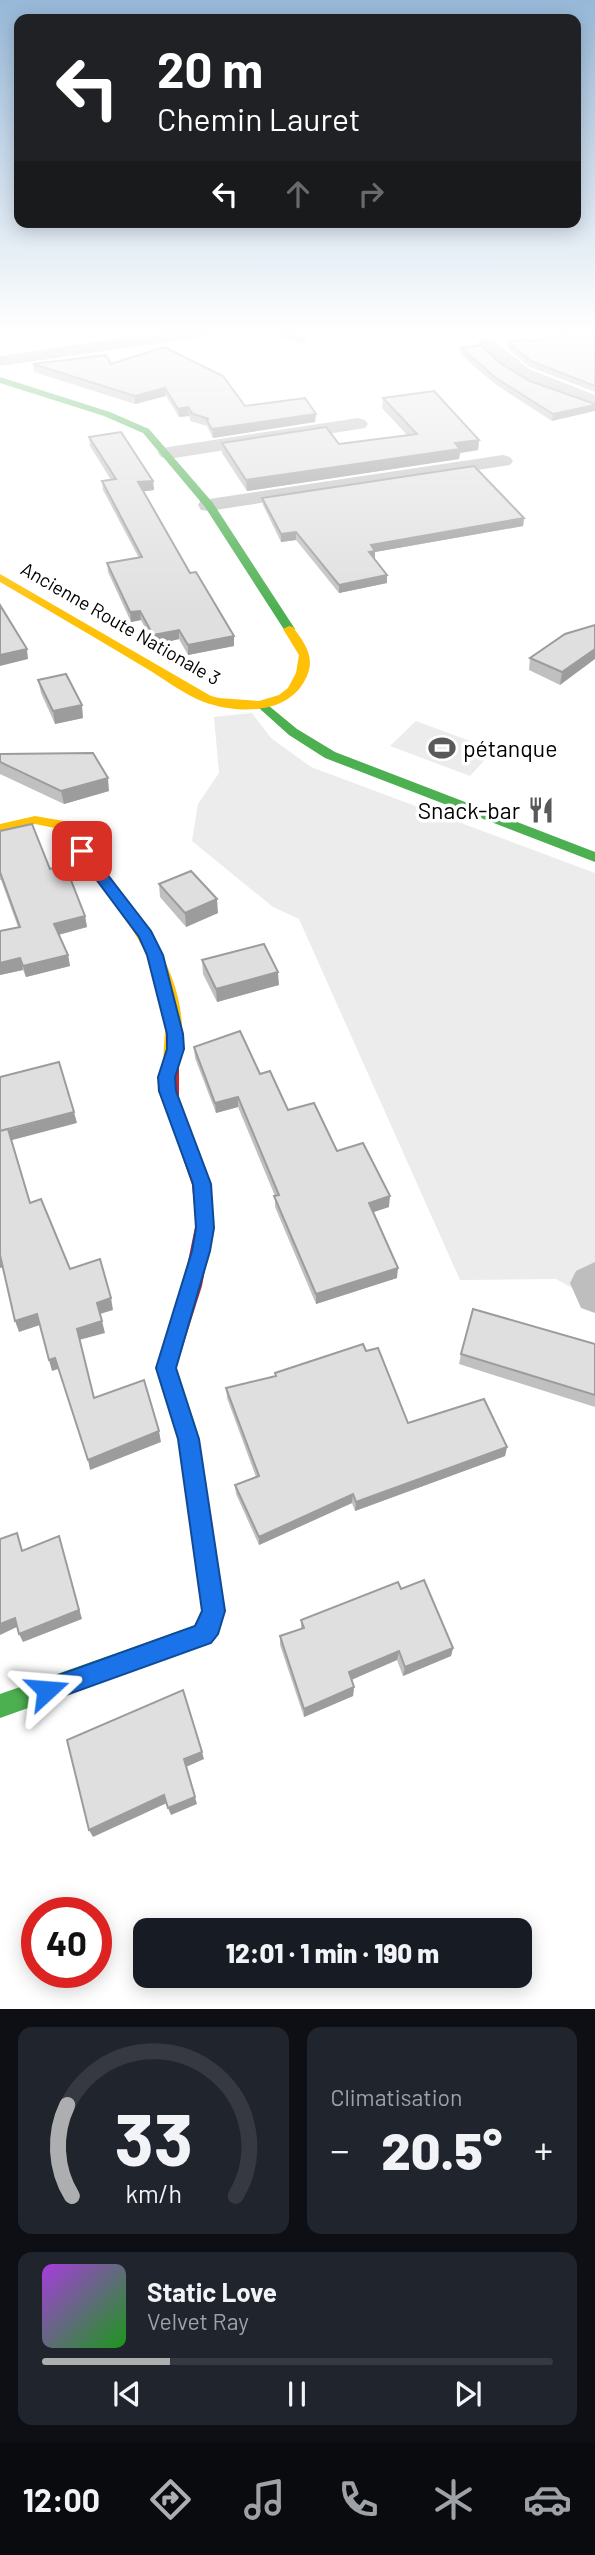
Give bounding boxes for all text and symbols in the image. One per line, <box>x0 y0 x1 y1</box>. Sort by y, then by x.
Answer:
text: 20 m <box>157 39 263 98</box>
icon: left <box>42 42 133 133</box>
text: Chemin Lauret <box>157 99 360 137</box>
icon: left <box>206 175 244 213</box>
icon: ahead <box>279 175 317 213</box>
icon: right <box>352 175 390 213</box>
street label: Ancienne Route Nationale 3 <box>17 557 225 689</box>
sports icon: pétanque <box>427 733 457 763</box>
place label: pétanque <box>463 734 557 762</box>
restaurant icon: Snack-bar <box>526 795 556 825</box>
place label: Snack-bar <box>418 796 521 824</box>
pin <box>52 821 112 881</box>
icon: arrive <box>63 832 101 870</box>
position arrow <box>10 1653 84 1727</box>
speed limit sign: 40 <box>21 1897 112 1988</box>
text: 12:01 · 1 min · 190 m <box>226 1937 439 1968</box>
text: Climatisation <box>331 2083 462 2111</box>
text: 33 <box>114 2094 193 2182</box>
text: 20.5° <box>381 2118 502 2180</box>
text: − <box>331 2126 350 2172</box>
text: + <box>534 2126 553 2172</box>
text: km/h <box>125 2178 182 2208</box>
text: Static Love <box>147 2276 277 2307</box>
text: Velvet Ray <box>147 2307 249 2335</box>
icon: previous <box>108 2375 146 2413</box>
icon: pause <box>278 2375 316 2413</box>
icon: next <box>449 2375 487 2413</box>
icon: directions <box>146 2475 195 2524</box>
icon: music <box>240 2475 289 2524</box>
icon: phone <box>334 2475 383 2524</box>
icon: climate <box>429 2475 478 2524</box>
icon: car <box>523 2475 572 2524</box>
text: 12:00 <box>23 2480 100 2518</box>

